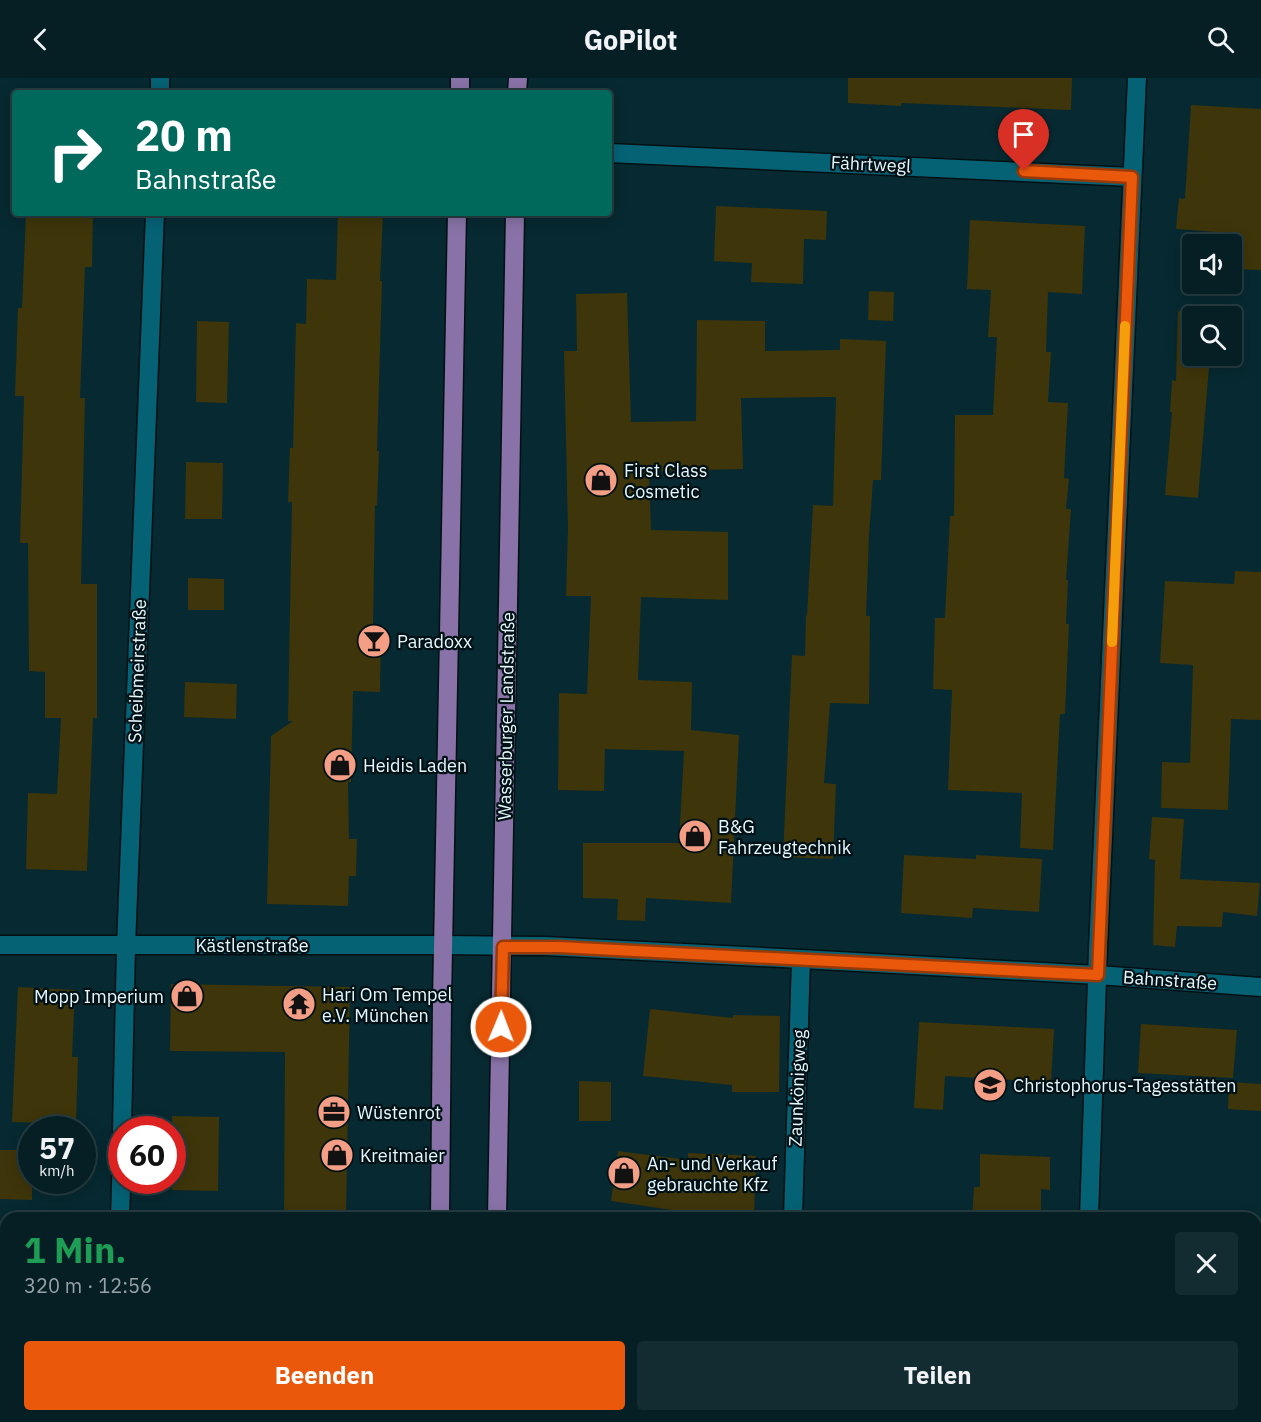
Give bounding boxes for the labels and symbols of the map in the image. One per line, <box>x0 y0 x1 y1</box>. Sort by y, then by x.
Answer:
pin <box>998 109 1049 171</box>
street label: Fährtwegl <box>830 150 912 178</box>
place label: First Class Cosmetic <box>624 459 707 503</box>
shop icon: First Class Cosmetic <box>583 462 619 498</box>
street label: Scheibmeirstraße <box>123 599 151 743</box>
street label: Wasserburger Landstraße <box>493 612 519 820</box>
bar icon: Paradoxx <box>356 623 392 659</box>
place label: Paradoxx <box>397 630 472 653</box>
shop icon: Heidis Laden <box>322 747 358 783</box>
place label: Heidis Laden <box>363 754 467 777</box>
place label: B&G Fahrzeugtechnik <box>718 815 852 859</box>
shop icon: B&G Fahrzeugtechnik <box>677 818 713 854</box>
street label: Kästlenstraße <box>195 934 309 957</box>
street label: Bahnstraße <box>1122 965 1218 995</box>
shop icon: Mopp Imperium <box>169 978 205 1014</box>
place label: Hari Om Tempel e.V. München <box>322 983 452 1027</box>
place label: Mopp Imperium <box>34 985 164 1008</box>
temple icon: Hari Om Tempel e.V. München <box>281 986 317 1022</box>
position arrow <box>469 995 533 1059</box>
street label: Zaunkönigweg <box>783 1029 811 1147</box>
school or university icon: Christophorus-Tagesstätten <box>972 1067 1008 1103</box>
place label: Christophorus-Tagesstätten <box>1013 1074 1237 1097</box>
office icon: Wüstenrot <box>316 1094 352 1130</box>
place label: Wüstenrot <box>357 1101 441 1124</box>
speed limit sign: 60 <box>108 1116 186 1194</box>
shop icon: Kreitmaier <box>319 1137 355 1173</box>
place label: Kreitmaier <box>360 1144 445 1167</box>
place label: An- und Verkauf gebrauchte Kfz <box>647 1152 777 1196</box>
shop icon: An- und Verkauf gebrauchte Kfz <box>606 1155 642 1191</box>

